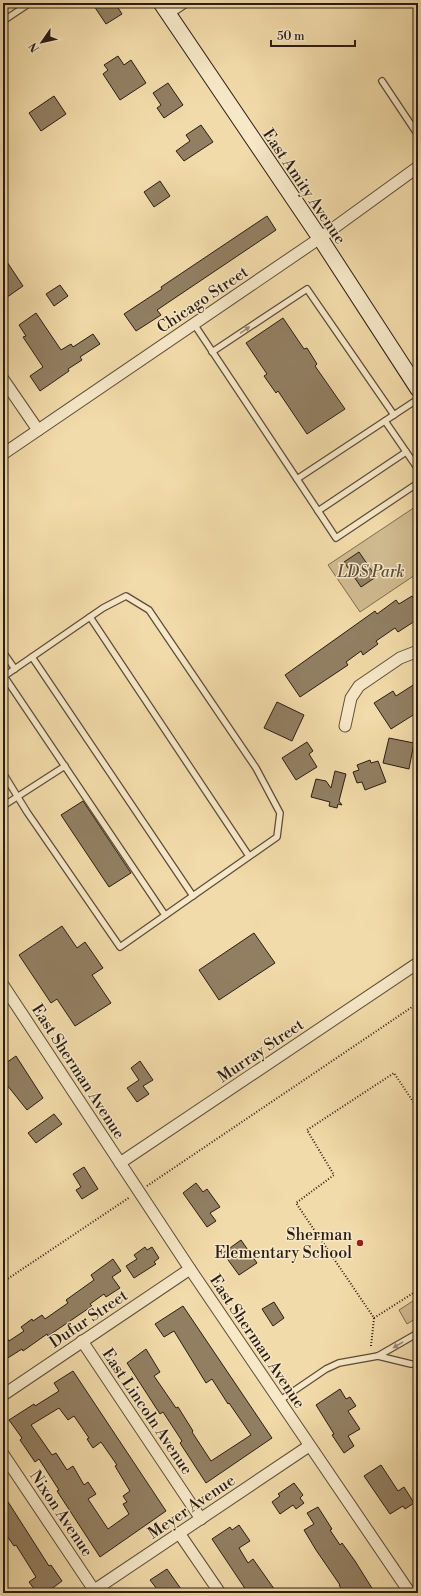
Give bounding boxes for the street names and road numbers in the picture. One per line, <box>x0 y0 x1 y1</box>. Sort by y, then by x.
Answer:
street label: East Amity Avenue <box>258 125 350 248</box>
street label: Chicago Street <box>153 262 252 338</box>
street label: East Sherman Avenue <box>27 1000 129 1143</box>
street label: Murray Street <box>214 1014 308 1087</box>
street label: East Sherman Avenue <box>205 1271 309 1412</box>
street label: Dufur Street <box>46 1285 132 1352</box>
street label: East Lincoln Avenue <box>97 1345 197 1479</box>
street label: Nixon Avenue <box>25 1467 97 1560</box>
street label: Meyer Avenue <box>144 1470 239 1543</box>

